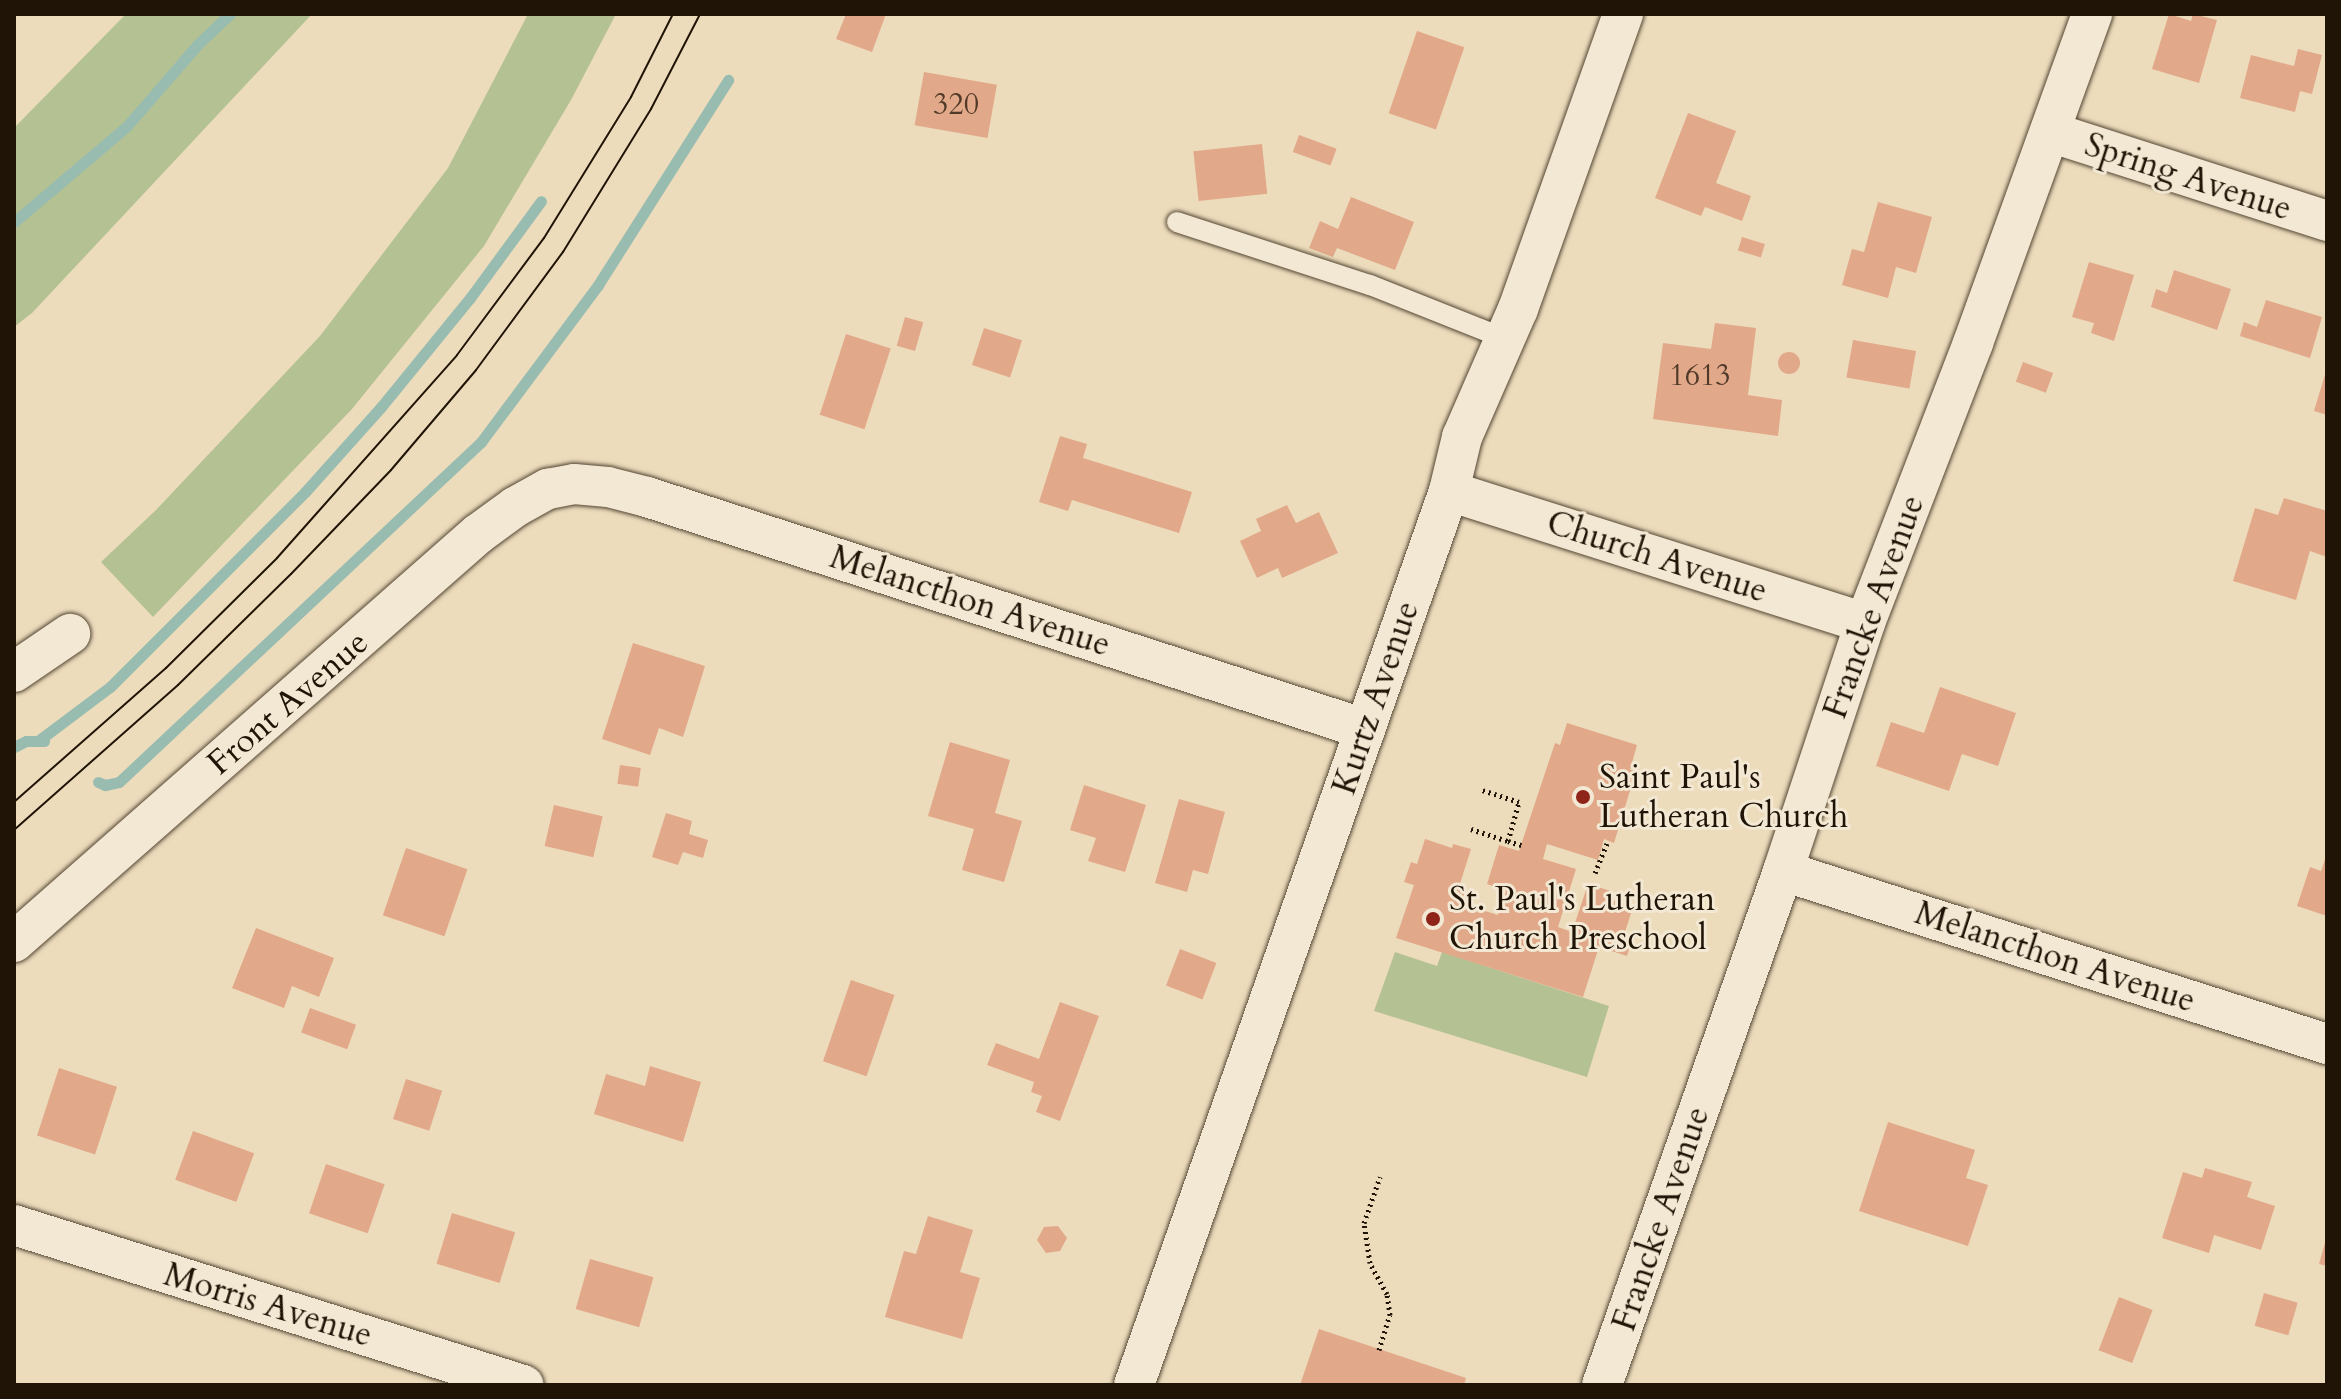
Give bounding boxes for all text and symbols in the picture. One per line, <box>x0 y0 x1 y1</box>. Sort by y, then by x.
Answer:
house number: 320 <box>933 87 979 123</box>
street label: Spring Avenue <box>2080 124 2296 230</box>
house number: 1613 <box>1669 358 1731 394</box>
street label: Francke Avenue <box>1815 490 1933 724</box>
street label: Church Avenue <box>1542 502 1772 612</box>
street label: Melancthon Avenue <box>825 536 1115 666</box>
street label: Kurtz Avenue <box>1324 596 1428 800</box>
street label: Front Avenue <box>199 622 377 784</box>
place label: Saint Paul's Lutheran Church <box>1599 757 1849 836</box>
marker: Saint Paul's Lutheran Church <box>1574 788 1592 806</box>
place label: St. Paul's Lutheran Church Preschool <box>1449 879 1715 958</box>
street label: Melancthon Avenue <box>1910 892 2200 1022</box>
marker: St. Paul's Lutheran Church Preschool <box>1424 910 1442 928</box>
street label: Francke Avenue <box>1604 1102 1718 1336</box>
street label: Morris Avenue <box>159 1254 377 1356</box>

